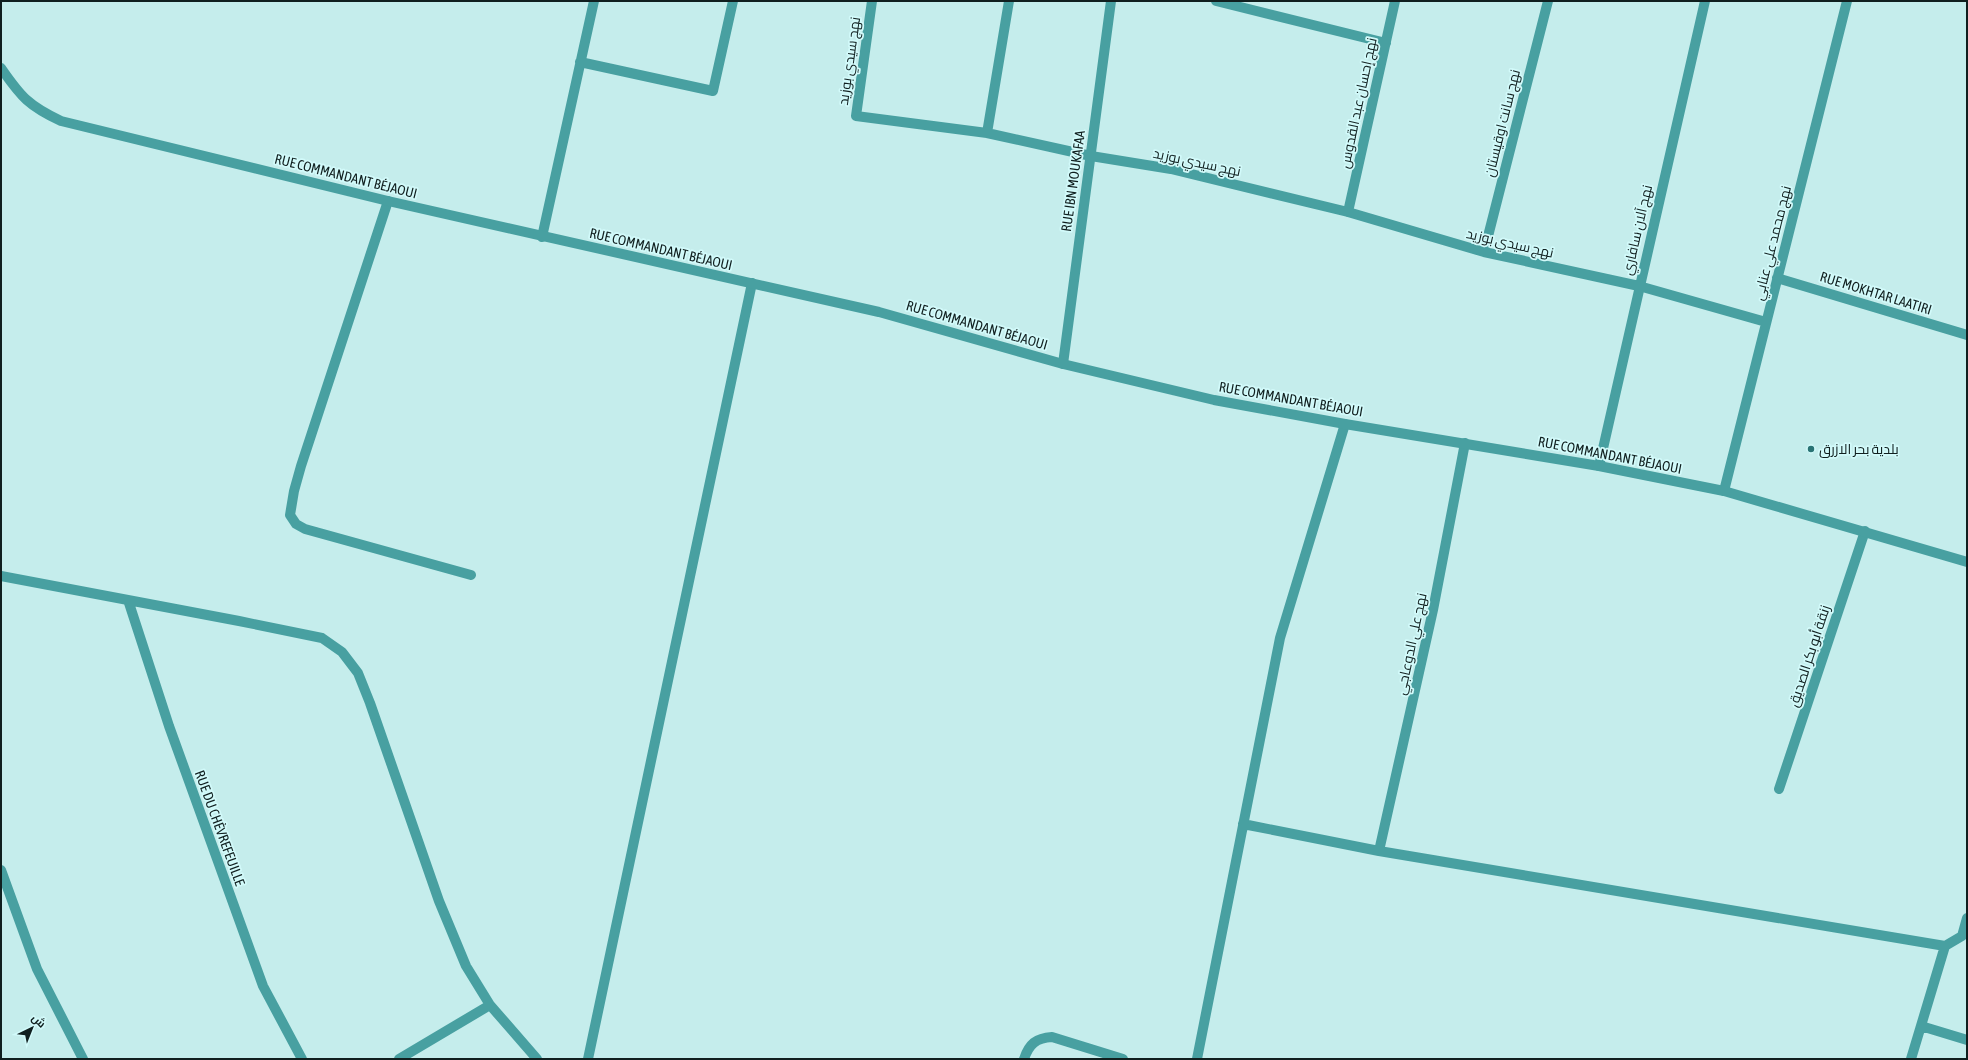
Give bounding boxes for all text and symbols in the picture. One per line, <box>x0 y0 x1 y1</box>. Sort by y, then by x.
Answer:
street label: نهج سيدي بوزيد <box>835 16 867 107</box>
street label: نهج إحسان عبد القدوس <box>1336 36 1381 170</box>
street label: نهج سانت اوقيستان <box>1481 68 1524 179</box>
street label: RUE IBN MOUKAFAA <box>1058 129 1088 233</box>
street label: نهج سيدي بوزيد <box>1151 145 1242 183</box>
street label: RUE COMMANDANT BÉJAOUI <box>273 151 419 201</box>
street label: نهج آلان سافاري <box>1619 183 1659 278</box>
street label: نهج محمد علي عنابي <box>1750 184 1798 303</box>
street label: RUE COMMANDANT BÉJAOUI <box>588 225 734 273</box>
street label: نهج سيدي بوزيد <box>1464 225 1555 265</box>
street label: RUE MOKHTAR LAATIRI <box>1818 268 1934 318</box>
street label: RUE COMMANDANT BÉJAOUI <box>905 297 1049 353</box>
street label: RUE COMMANDANT BÉJAOUI <box>1218 378 1364 420</box>
street label: RUE COMMANDANT BÉJAOUI <box>1537 433 1683 477</box>
place label: بلدية بحر الازرق <box>1819 441 1899 458</box>
marker: بلدية بحر الازرق <box>1806 444 1816 454</box>
street label: نهج علي الدوعاجي <box>1392 592 1434 697</box>
street label: زنقة أبو بكر الصديق <box>1784 603 1834 709</box>
street label: RUE DU CHÈVREFEUILLE <box>192 768 248 888</box>
north arrow <box>12 1008 52 1048</box>
text: ش <box>29 1011 48 1031</box>

